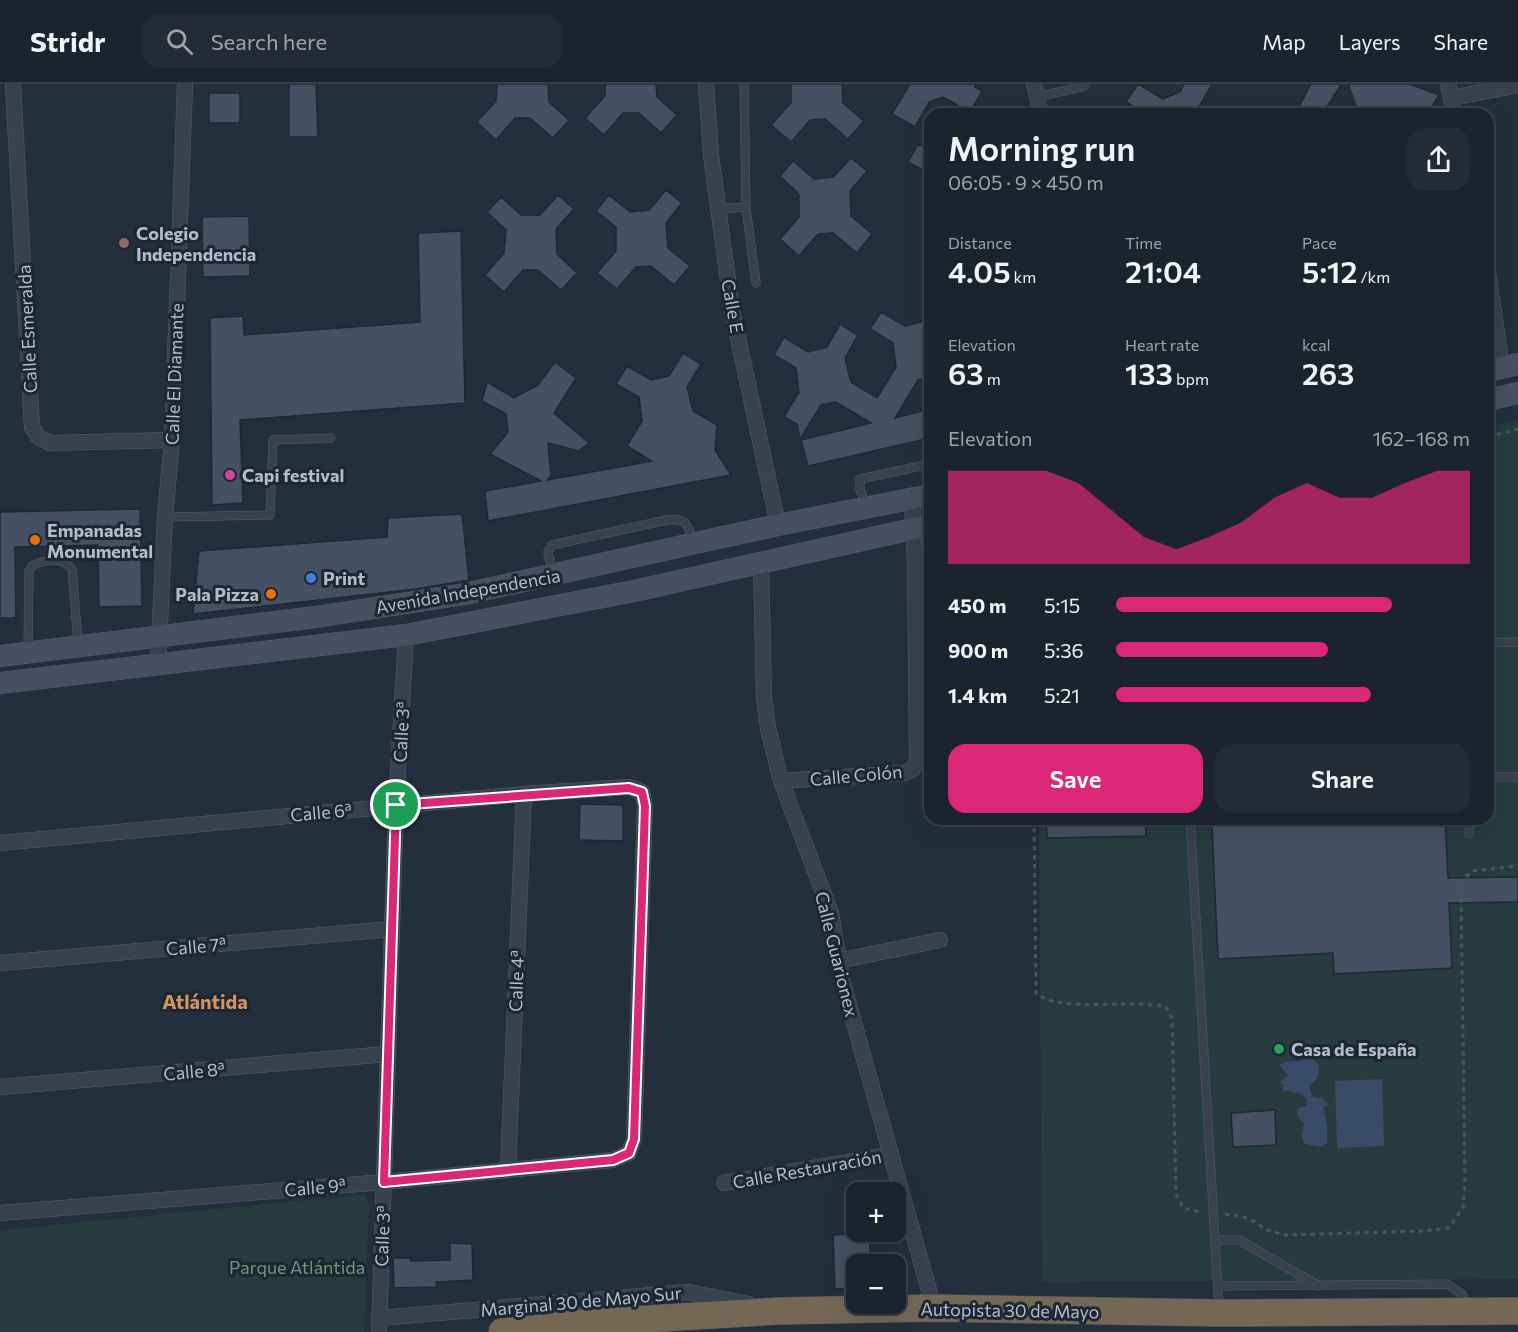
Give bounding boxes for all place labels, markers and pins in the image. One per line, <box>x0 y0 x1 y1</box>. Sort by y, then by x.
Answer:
place label: Colegio Independencia <box>136 222 256 265</box>
marker: Colegio Independencia <box>117 236 131 250</box>
place label: Capi festival <box>242 464 344 486</box>
marker: Capi festival <box>223 468 237 482</box>
place label: Empanadas Monumental <box>47 519 153 562</box>
marker: Empanadas Monumental <box>28 533 42 547</box>
place label: Print <box>323 567 366 589</box>
marker: Print <box>304 571 318 585</box>
place label: Pala Pizza <box>175 583 259 605</box>
marker: Pala Pizza <box>264 587 278 601</box>
pin <box>370 779 421 830</box>
place label: Casa de España <box>1291 1038 1417 1060</box>
marker: Casa de España <box>1272 1042 1286 1056</box>

